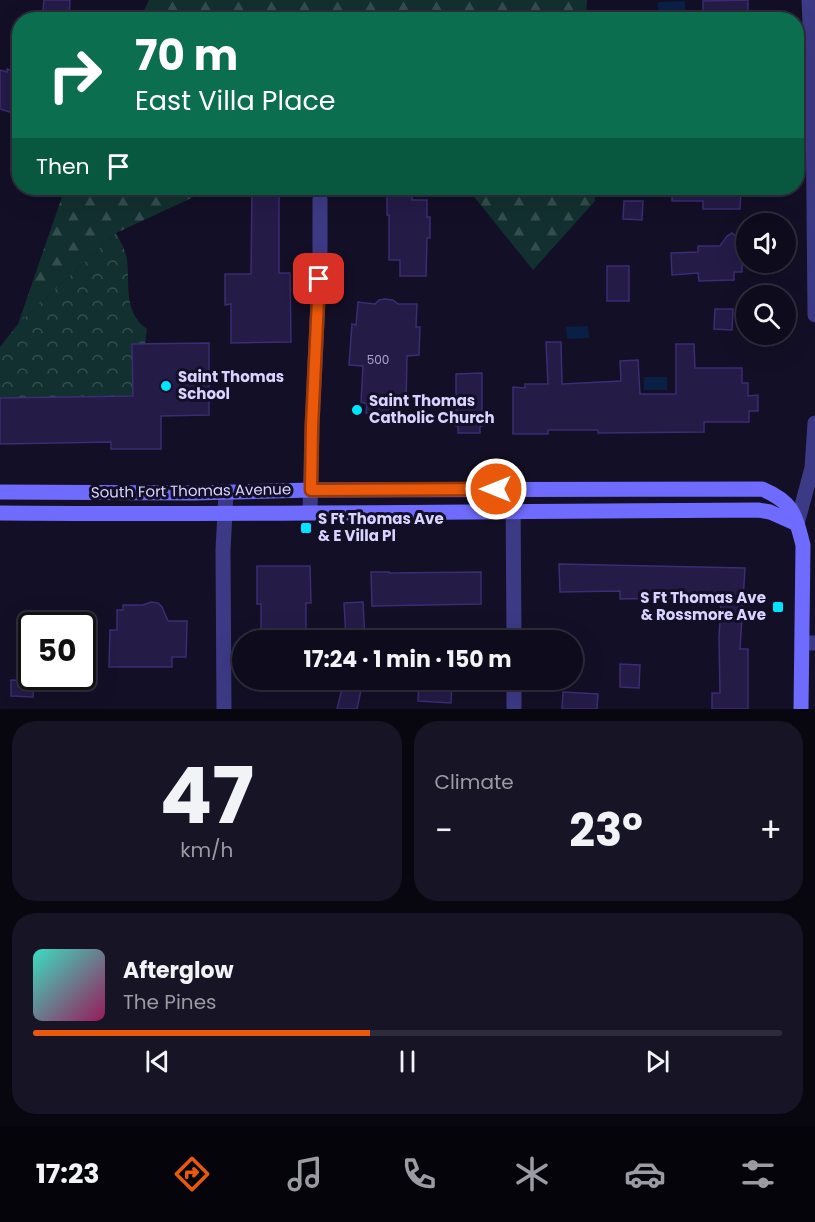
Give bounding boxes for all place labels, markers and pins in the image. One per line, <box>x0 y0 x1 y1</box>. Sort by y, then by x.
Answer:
pin <box>293 253 344 304</box>
place label: Saint Thomas School <box>178 366 284 404</box>
marker: Saint Thomas School <box>159 379 173 393</box>
place label: Saint Thomas Catholic Church <box>369 390 495 428</box>
marker: Saint Thomas Catholic Church <box>350 403 364 417</box>
place label: S Ft Thomas Ave & E Villa Pl <box>318 508 444 546</box>
marker: S Ft Thomas Ave & E Villa Pl <box>299 521 313 535</box>
place label: S Ft Thomas Ave & Rossmore Ave <box>640 587 766 625</box>
marker: S Ft Thomas Ave & Rossmore Ave <box>771 600 785 614</box>

